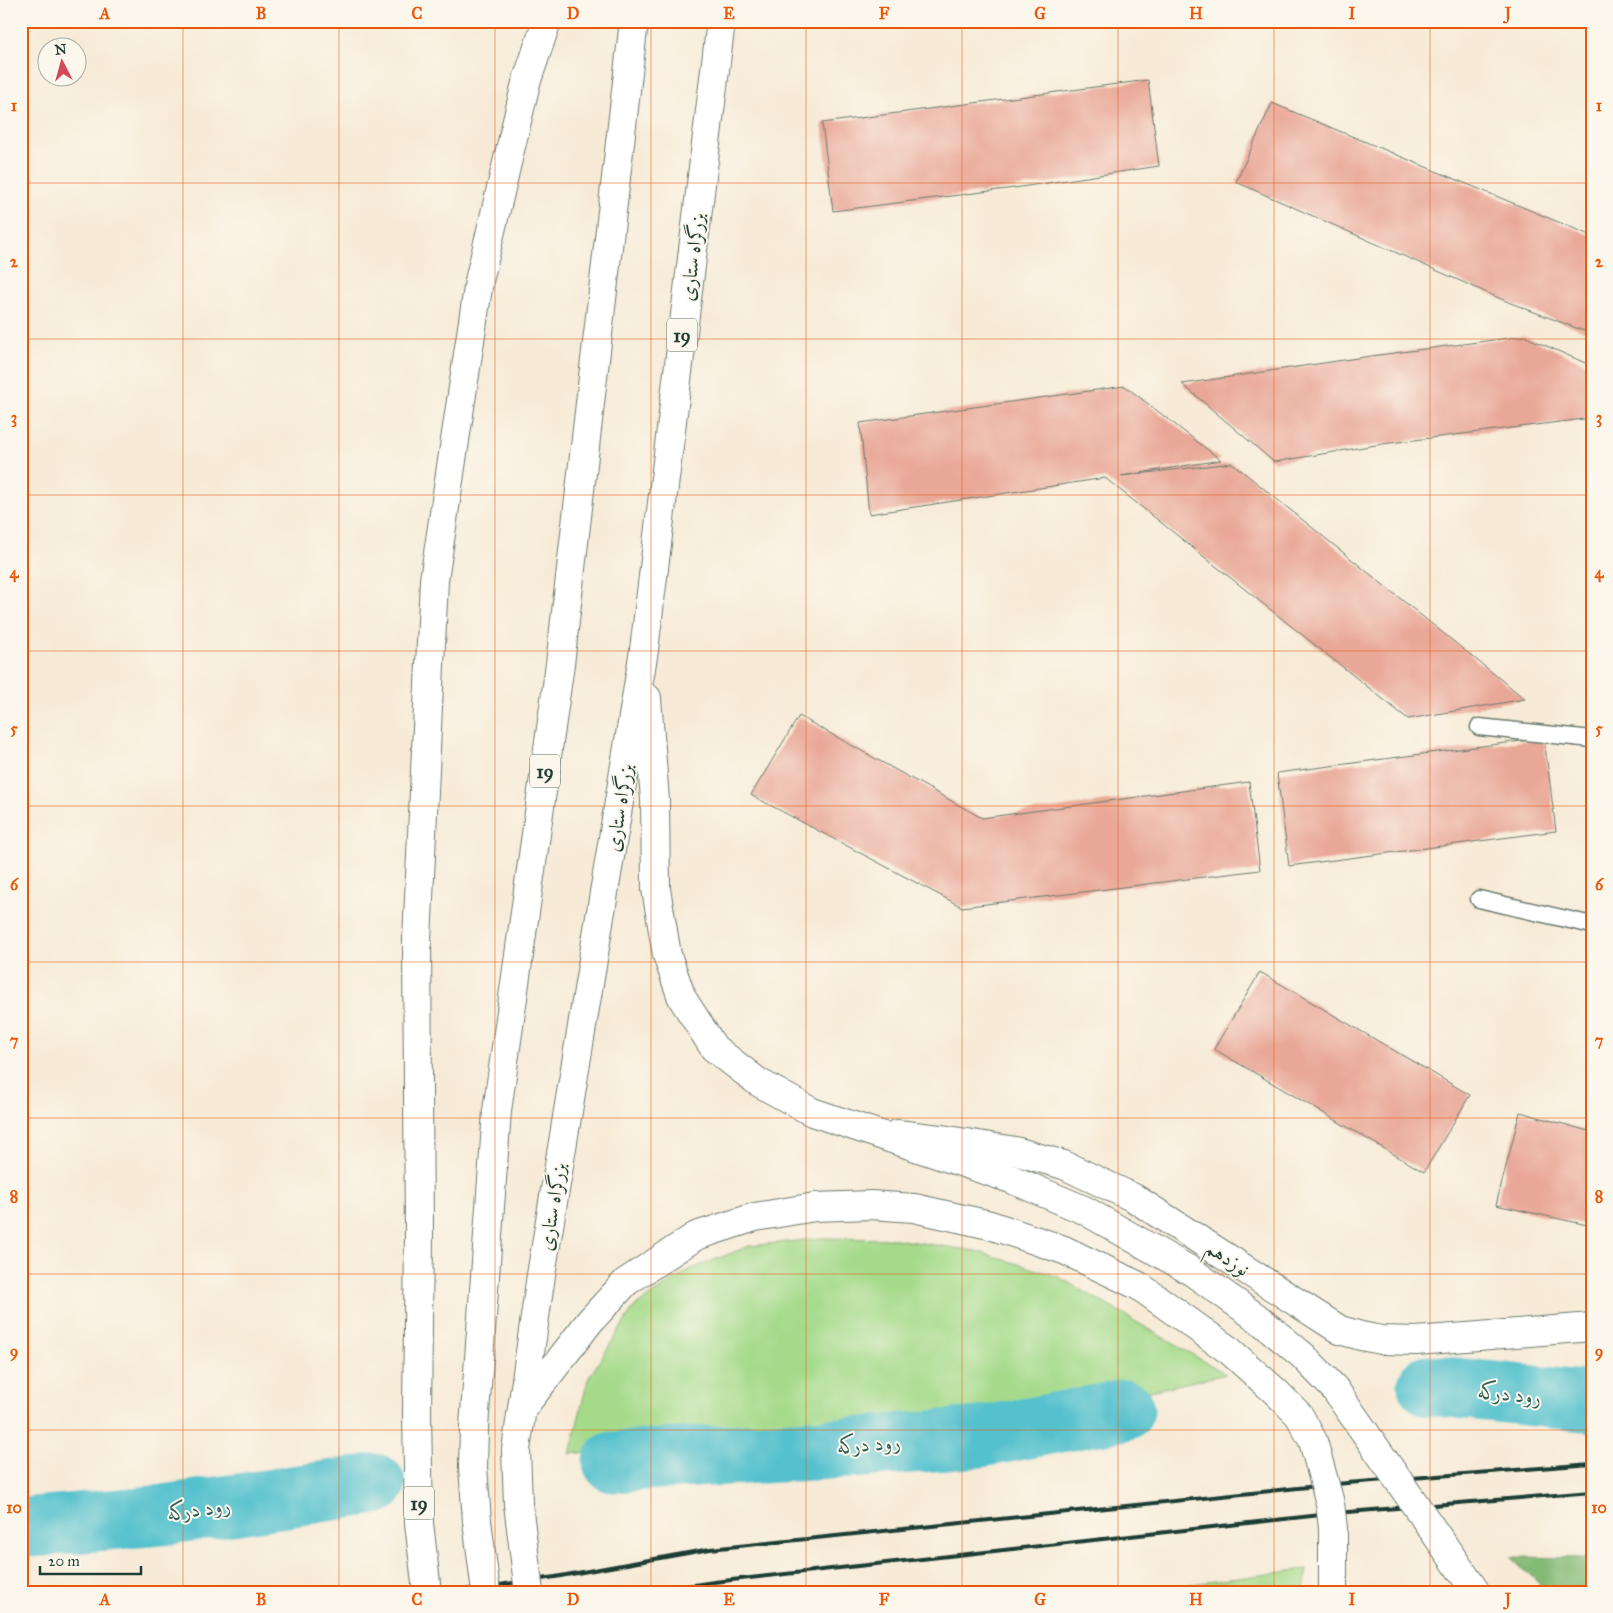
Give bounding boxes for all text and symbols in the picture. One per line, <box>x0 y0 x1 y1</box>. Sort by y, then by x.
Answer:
text: A <box>99 4 111 23</box>
text: B <box>256 4 266 23</box>
text: C <box>412 4 423 23</box>
text: D <box>567 4 580 23</box>
text: E <box>723 4 735 23</box>
text: F <box>879 4 890 23</box>
text: G <box>1034 4 1046 23</box>
text: H <box>1189 4 1203 23</box>
text: I <box>1349 4 1356 23</box>
text: J <box>1503 4 1512 24</box>
north arrow <box>38 38 88 88</box>
text: N <box>54 40 68 59</box>
text: 1 <box>11 96 18 115</box>
text: 1 <box>1596 96 1603 115</box>
street label: بزرگراه ستاری <box>674 211 710 303</box>
text: 2 <box>10 252 19 271</box>
text: 2 <box>1595 252 1604 271</box>
road number: 19 <box>667 318 697 352</box>
text: 3 <box>11 408 17 428</box>
text: 3 <box>1596 408 1602 428</box>
text: 4 <box>10 563 20 583</box>
text: 4 <box>1595 563 1605 583</box>
text: 5 <box>10 719 18 738</box>
text: 5 <box>1595 719 1603 738</box>
road number: 19 <box>530 754 560 788</box>
street label: بزرگراه ستاری <box>599 762 639 854</box>
text: 6 <box>10 875 19 894</box>
text: 6 <box>1595 875 1604 894</box>
text: 7 <box>10 1031 19 1050</box>
text: 7 <box>1595 1031 1604 1050</box>
street label: بزرگراه ستاری <box>532 1161 572 1253</box>
text: 8 <box>10 1187 18 1206</box>
text: 8 <box>1595 1187 1603 1206</box>
street label: نوزدهم <box>1198 1235 1254 1287</box>
text: 9 <box>10 1342 18 1362</box>
text: 9 <box>1595 1342 1603 1362</box>
water label: رود درکه <box>1477 1378 1543 1410</box>
water label: رود درکه <box>836 1429 902 1459</box>
road number: 19 <box>404 1486 434 1520</box>
water label: رود درکه <box>166 1492 232 1526</box>
text: 10 <box>6 1498 22 1517</box>
text: 10 <box>1591 1498 1607 1517</box>
scale bar <box>40 1543 141 1575</box>
text: 20 m <box>48 1552 80 1570</box>
text: A <box>99 1590 111 1609</box>
text: B <box>256 1590 266 1609</box>
text: C <box>412 1590 423 1609</box>
text: D <box>567 1590 580 1609</box>
text: E <box>723 1590 735 1609</box>
text: F <box>879 1590 890 1609</box>
text: G <box>1034 1590 1046 1609</box>
text: H <box>1189 1590 1203 1609</box>
text: I <box>1349 1590 1356 1609</box>
text: J <box>1503 1590 1512 1610</box>

